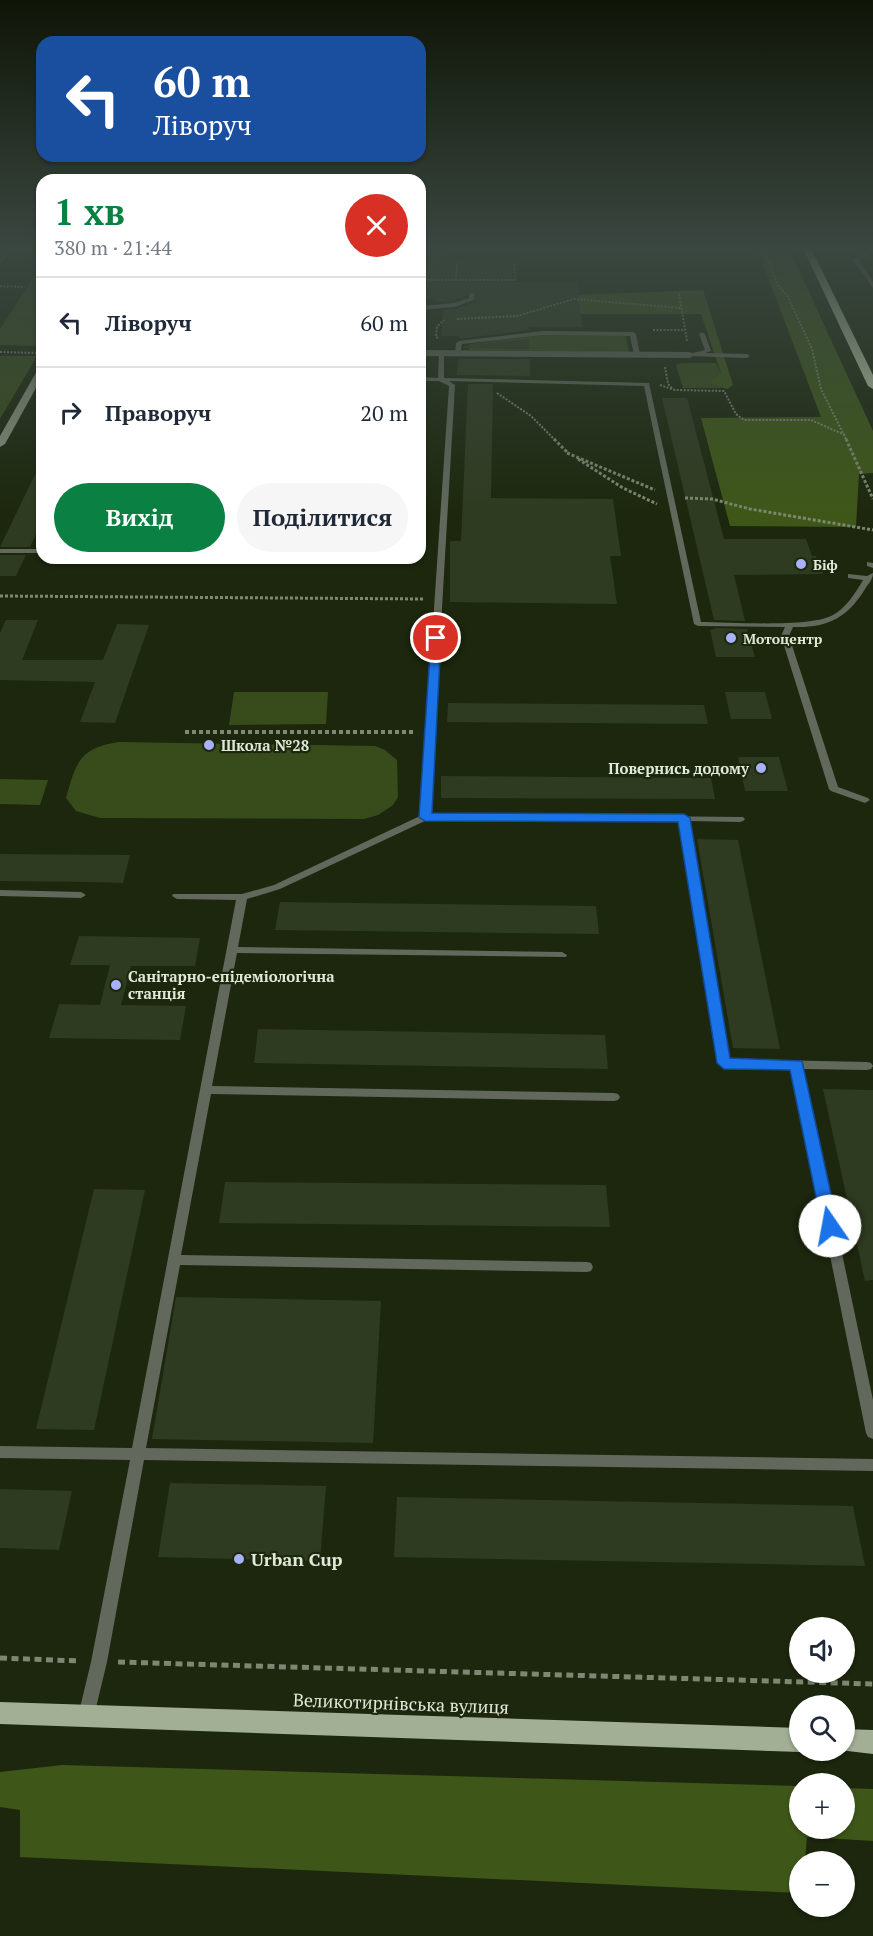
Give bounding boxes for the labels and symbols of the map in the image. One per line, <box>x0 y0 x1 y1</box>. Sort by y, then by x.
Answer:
place label: Біф <box>813 555 838 574</box>
marker: Біф <box>794 557 808 571</box>
pin <box>410 612 461 663</box>
place label: Мотоцентр <box>743 629 823 648</box>
marker: Мотоцентр <box>724 631 738 645</box>
place label: Школа №28 <box>221 735 309 755</box>
marker: Школа №28 <box>202 738 216 752</box>
place label: Повернись додому <box>608 758 750 778</box>
marker: Повернись додому <box>754 761 768 775</box>
place label: Санітарно-епідеміологічна станція <box>128 966 335 1003</box>
marker: Санітарно-епідеміологічна станція <box>109 978 123 992</box>
position arrow <box>798 1194 862 1258</box>
place label: Urban Cup <box>251 1547 343 1571</box>
marker: Urban Cup <box>232 1552 246 1566</box>
street label: Великотирнівська вулиця <box>293 1687 509 1719</box>

